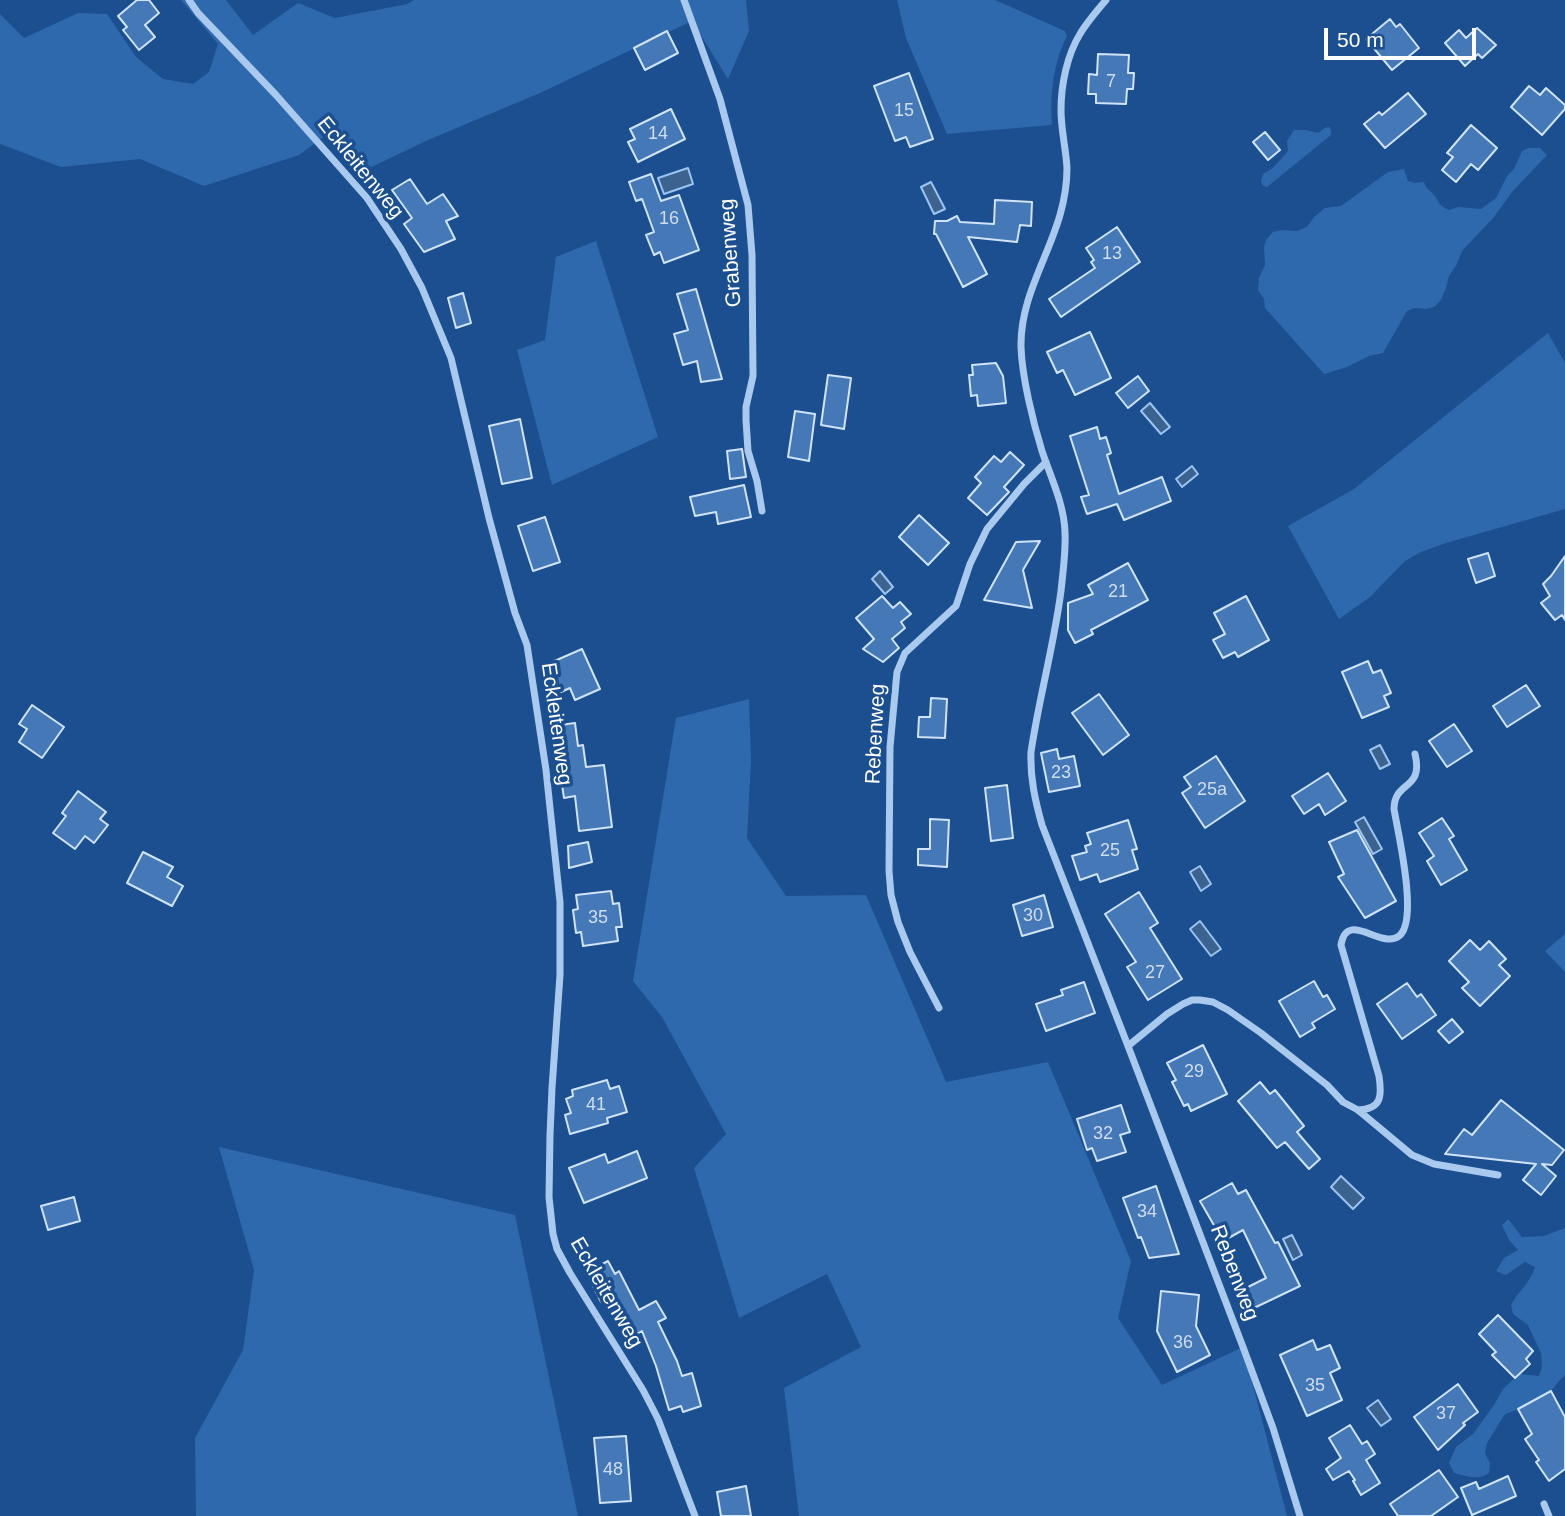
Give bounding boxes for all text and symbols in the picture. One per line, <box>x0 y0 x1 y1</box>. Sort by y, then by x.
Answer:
scale bar <box>1327 14 1479 58</box>
text: 50 m <box>1337 28 1384 51</box>
house number: 7 <box>1106 71 1116 93</box>
house number: 15 <box>894 100 914 122</box>
street label: Eckleitenweg <box>311 112 409 224</box>
house number: 14 <box>648 123 668 145</box>
street label: Grabenweg <box>715 198 747 308</box>
house number: 16 <box>659 208 679 230</box>
house number: 13 <box>1102 243 1122 265</box>
house number: 21 <box>1108 581 1128 603</box>
street label: Eckleitenweg <box>535 661 577 787</box>
street label: Rebenweg <box>861 683 891 785</box>
house number: 23 <box>1051 762 1071 784</box>
house number: 25a <box>1197 779 1227 801</box>
house number: 25 <box>1100 840 1120 862</box>
house number: 30 <box>1023 905 1043 927</box>
house number: 35 <box>588 907 608 929</box>
house number: 27 <box>1145 962 1165 984</box>
house number: 29 <box>1184 1061 1204 1083</box>
house number: 41 <box>586 1094 606 1116</box>
house number: 32 <box>1093 1123 1113 1145</box>
house number: 34 <box>1137 1201 1157 1223</box>
street label: Rebenweg <box>1204 1222 1264 1324</box>
street label: Eckleitenweg <box>564 1233 648 1353</box>
house number: 36 <box>1173 1332 1193 1354</box>
house number: 35 <box>1305 1375 1325 1397</box>
house number: 37 <box>1436 1403 1456 1425</box>
house number: 48 <box>603 1459 623 1481</box>

